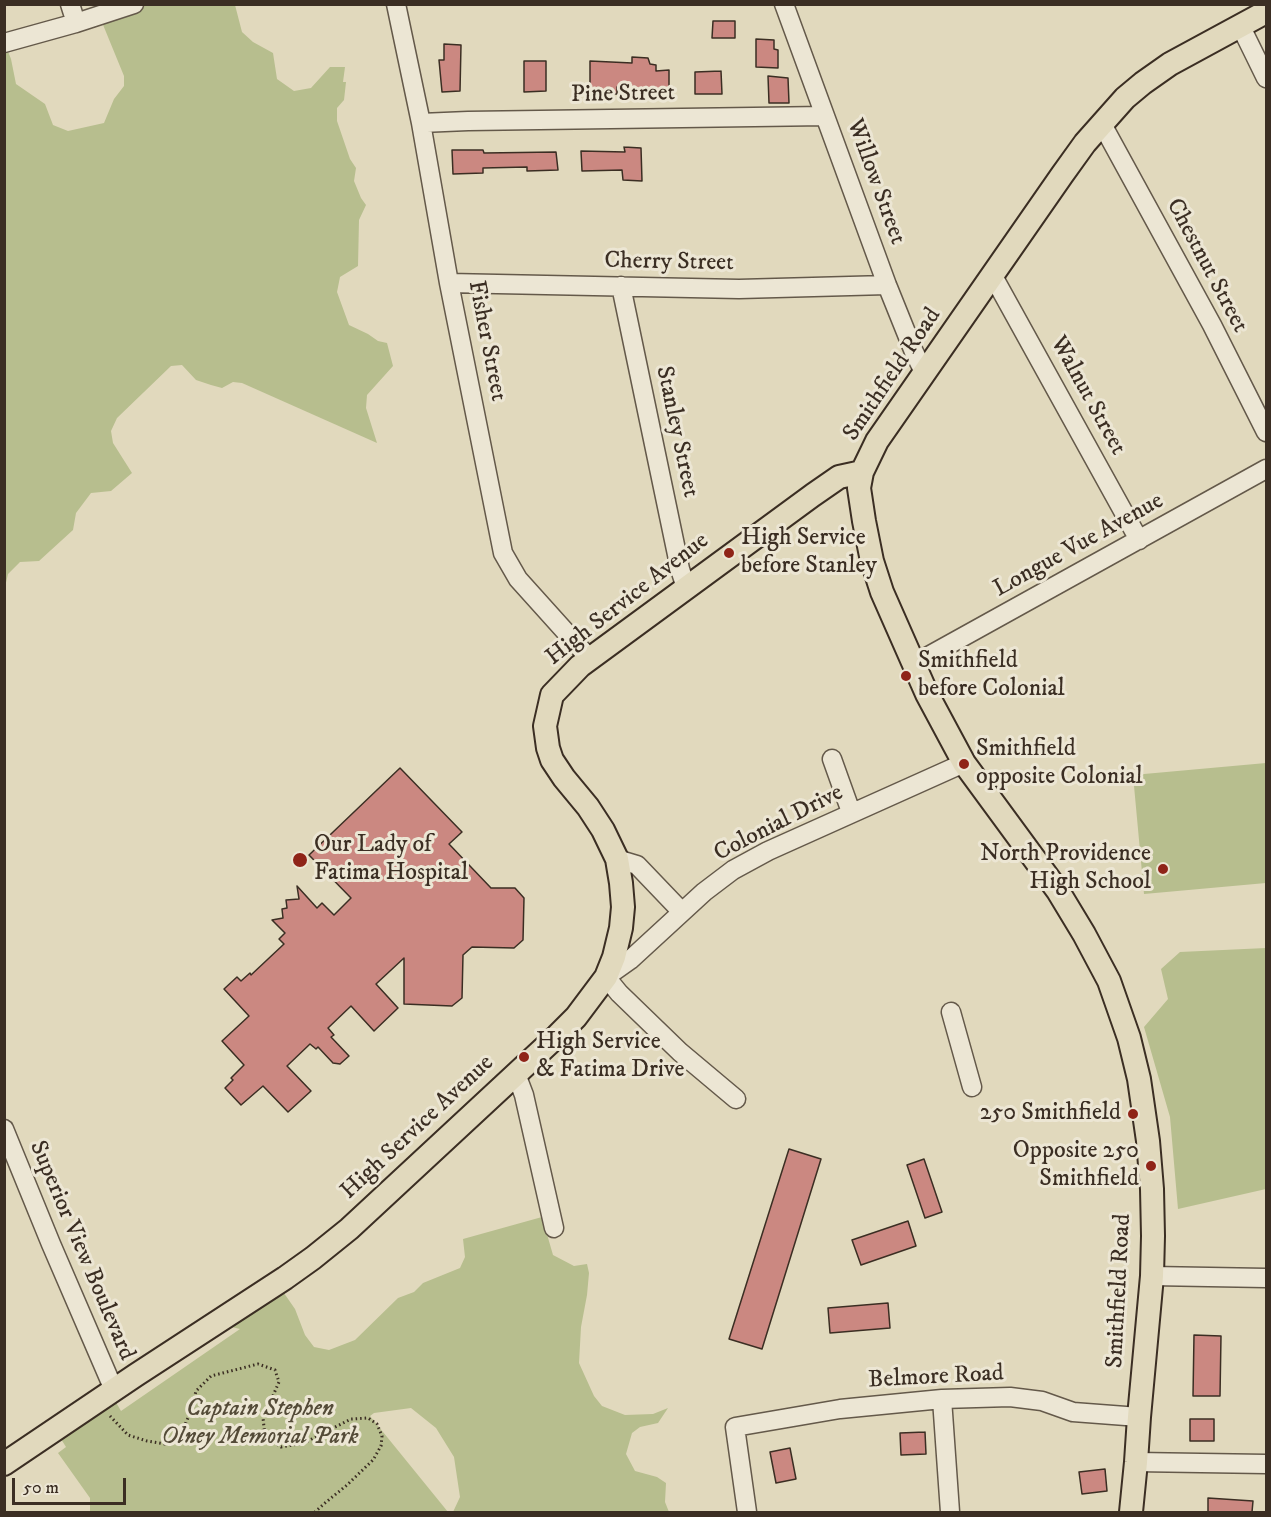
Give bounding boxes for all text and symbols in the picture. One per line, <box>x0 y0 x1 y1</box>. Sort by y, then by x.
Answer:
street label: Pine Street <box>571 80 675 110</box>
street label: Willow Street <box>839 115 911 249</box>
street label: Chestnut Street <box>1159 194 1253 338</box>
street label: Cherry Street <box>604 247 734 279</box>
street label: Fisher Street <box>460 278 512 404</box>
street label: Smithfield Road <box>838 303 948 447</box>
street label: Walnut Street <box>1043 331 1131 461</box>
street label: Stanley Street <box>648 364 704 500</box>
street label: Longue Vue Avenue <box>989 487 1169 605</box>
place label: High Service before Stanley <box>741 525 877 581</box>
street label: High Service Avenue <box>541 527 715 673</box>
marker: High Service before Stanley <box>722 546 736 560</box>
place label: Smithfield before Colonial <box>918 648 1065 704</box>
marker: Smithfield before Colonial <box>899 669 913 683</box>
place label: Smithfield opposite Colonial <box>976 736 1143 792</box>
marker: Smithfield opposite Colonial <box>957 757 971 771</box>
street label: Colonial Drive <box>710 779 848 869</box>
place label: Our Lady of Fatima Hospital <box>314 832 468 888</box>
place label: North Providence High School <box>980 841 1151 897</box>
marker: Our Lady of Fatima Hospital <box>291 851 309 869</box>
marker: North Providence High School <box>1156 862 1170 876</box>
place label: High Service & Fatima Drive <box>536 1029 684 1085</box>
street label: High Service Avenue <box>335 1050 501 1206</box>
marker: High Service & Fatima Drive <box>517 1050 531 1064</box>
place label: 250 Smithfield <box>980 1100 1121 1128</box>
marker: 250 Smithfield <box>1126 1107 1140 1121</box>
street label: Superior View Boulevard <box>22 1137 140 1365</box>
place label: Opposite 250 Smithfield <box>1013 1138 1139 1194</box>
marker: Opposite 250 Smithfield <box>1144 1159 1158 1173</box>
street label: Smithfield Road <box>1102 1213 1138 1369</box>
street label: Belmore Road <box>868 1360 1004 1396</box>
park label: Captain Stephen Olney Memorial Park <box>162 1396 358 1452</box>
scale bar <box>15 1466 129 1504</box>
text: 50 m <box>23 1477 59 1499</box>

